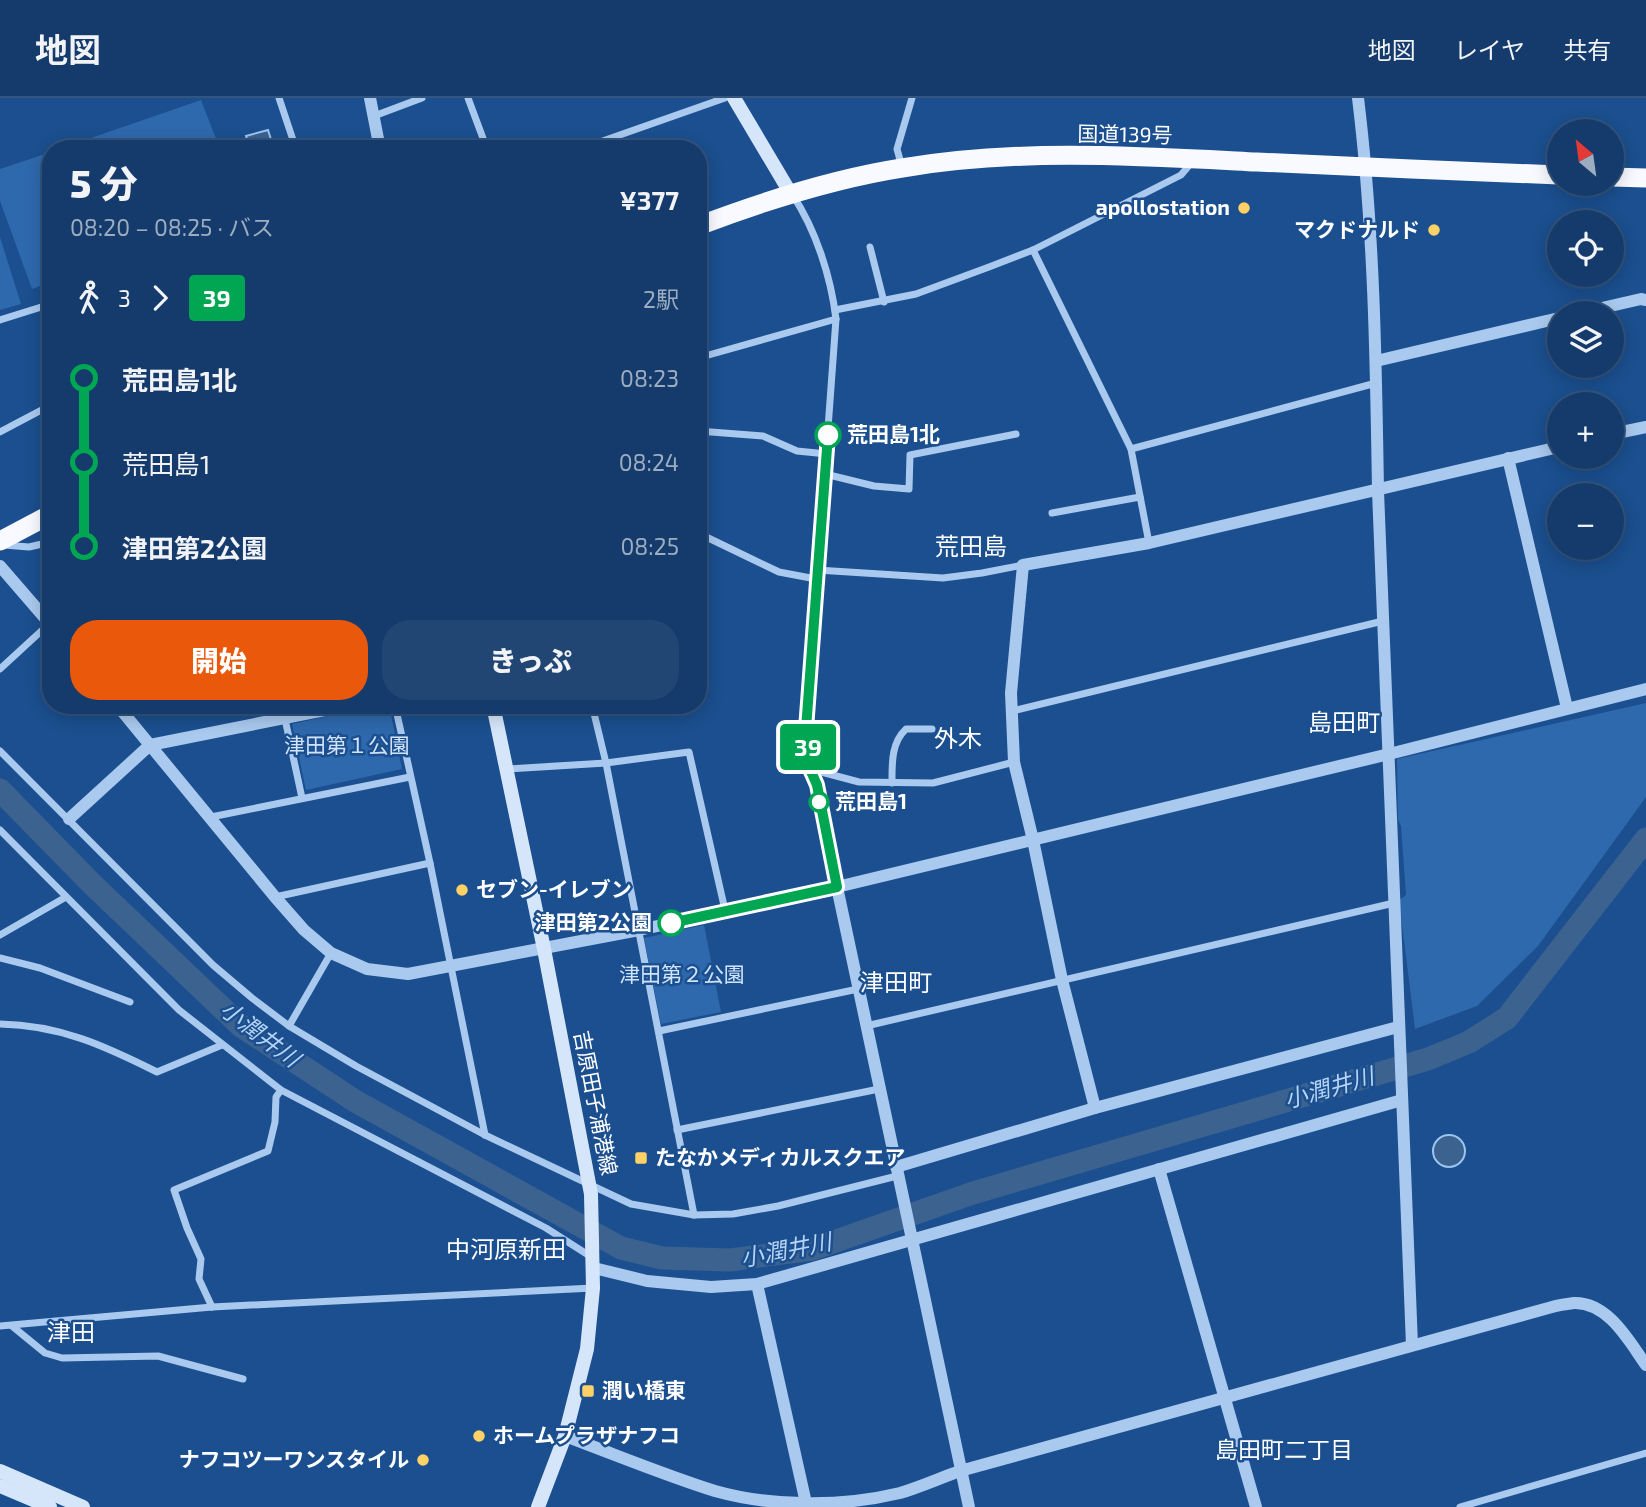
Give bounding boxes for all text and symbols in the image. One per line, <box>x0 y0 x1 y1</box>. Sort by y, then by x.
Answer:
text: 地図 <box>35 29 101 69</box>
text: 地図 <box>1368 35 1416 64</box>
text: レイヤ <box>1454 35 1525 64</box>
text: 共有 <box>1563 35 1611 64</box>
north arrow <box>1547 119 1624 196</box>
map controls <box>1547 119 1624 560</box>
street label: 国道139号 <box>1077 120 1173 147</box>
text: 5 分 <box>70 160 137 206</box>
text: ¥377 <box>620 184 679 215</box>
place label: apollostation <box>1096 194 1230 219</box>
marker: apollostation <box>1236 200 1252 216</box>
button: locate <box>1547 210 1624 287</box>
text: 08:20 – 08:25 · バス <box>70 213 274 241</box>
place label: マクドナルド <box>1294 216 1420 241</box>
marker: マクドナルド <box>1426 222 1442 238</box>
icon: walk <box>70 279 108 317</box>
icon: forward <box>141 279 179 317</box>
text: 39 <box>203 283 231 312</box>
text: 3 <box>118 284 131 312</box>
text: 2駅 <box>643 285 679 313</box>
button: layers <box>1547 301 1624 378</box>
text: 荒田島1北 <box>122 364 237 395</box>
text: 08:23 <box>620 364 679 392</box>
button: + <box>1547 392 1624 469</box>
place label: 荒田島1北 <box>847 421 940 446</box>
marker: 荒田島1北 <box>815 422 841 448</box>
text: 荒田島1 <box>122 448 210 479</box>
text: 08:24 <box>619 448 679 476</box>
button: − <box>1547 483 1624 560</box>
district label: 荒田島 <box>935 531 1007 560</box>
text: 津田第2公園 <box>122 532 267 563</box>
text: 08:25 <box>620 532 679 560</box>
button: 開始 <box>70 620 368 700</box>
button: きっぷ <box>382 620 679 700</box>
district label: 島田町 <box>1308 707 1380 736</box>
district label: 外木 <box>934 723 982 752</box>
line badge: 39 <box>776 724 840 770</box>
park label: 津田第１公園 <box>284 732 410 757</box>
text: 39 <box>794 732 822 761</box>
place label: 荒田島1 <box>835 788 907 813</box>
marker: 荒田島1 <box>809 792 829 812</box>
place label: セブン-イレブン <box>476 876 632 901</box>
marker: セブン-イレブン <box>454 882 470 898</box>
place label: 津田第2公園 <box>535 909 652 934</box>
marker: 津田第2公園 <box>658 910 684 936</box>
park label: 津田第２公園 <box>619 961 745 986</box>
district label: 津田町 <box>860 967 932 996</box>
water label: 小潤井川 <box>215 994 308 1074</box>
street label: 吉原田子浦港線 <box>570 1028 623 1177</box>
water label: 小潤井川 <box>1281 1060 1380 1113</box>
place label: たなかメディカルスクエア <box>655 1144 906 1169</box>
marker: たなかメディカルスクエア <box>633 1150 649 1166</box>
water label: 小潤井川 <box>738 1226 837 1272</box>
district label: 中河原新田 <box>446 1234 566 1263</box>
district label: 津田 <box>47 1317 95 1346</box>
place label: 潤い橋東 <box>602 1377 686 1402</box>
marker: 潤い橋東 <box>580 1383 596 1399</box>
place label: ホームプラザナフコ <box>493 1422 680 1447</box>
marker: ホームプラザナフコ <box>471 1428 487 1444</box>
district label: 島田町二丁目 <box>1215 1435 1353 1463</box>
place label: ナフコツーワンスタイル <box>178 1446 409 1471</box>
marker: ナフコツーワンスタイル <box>415 1452 431 1468</box>

